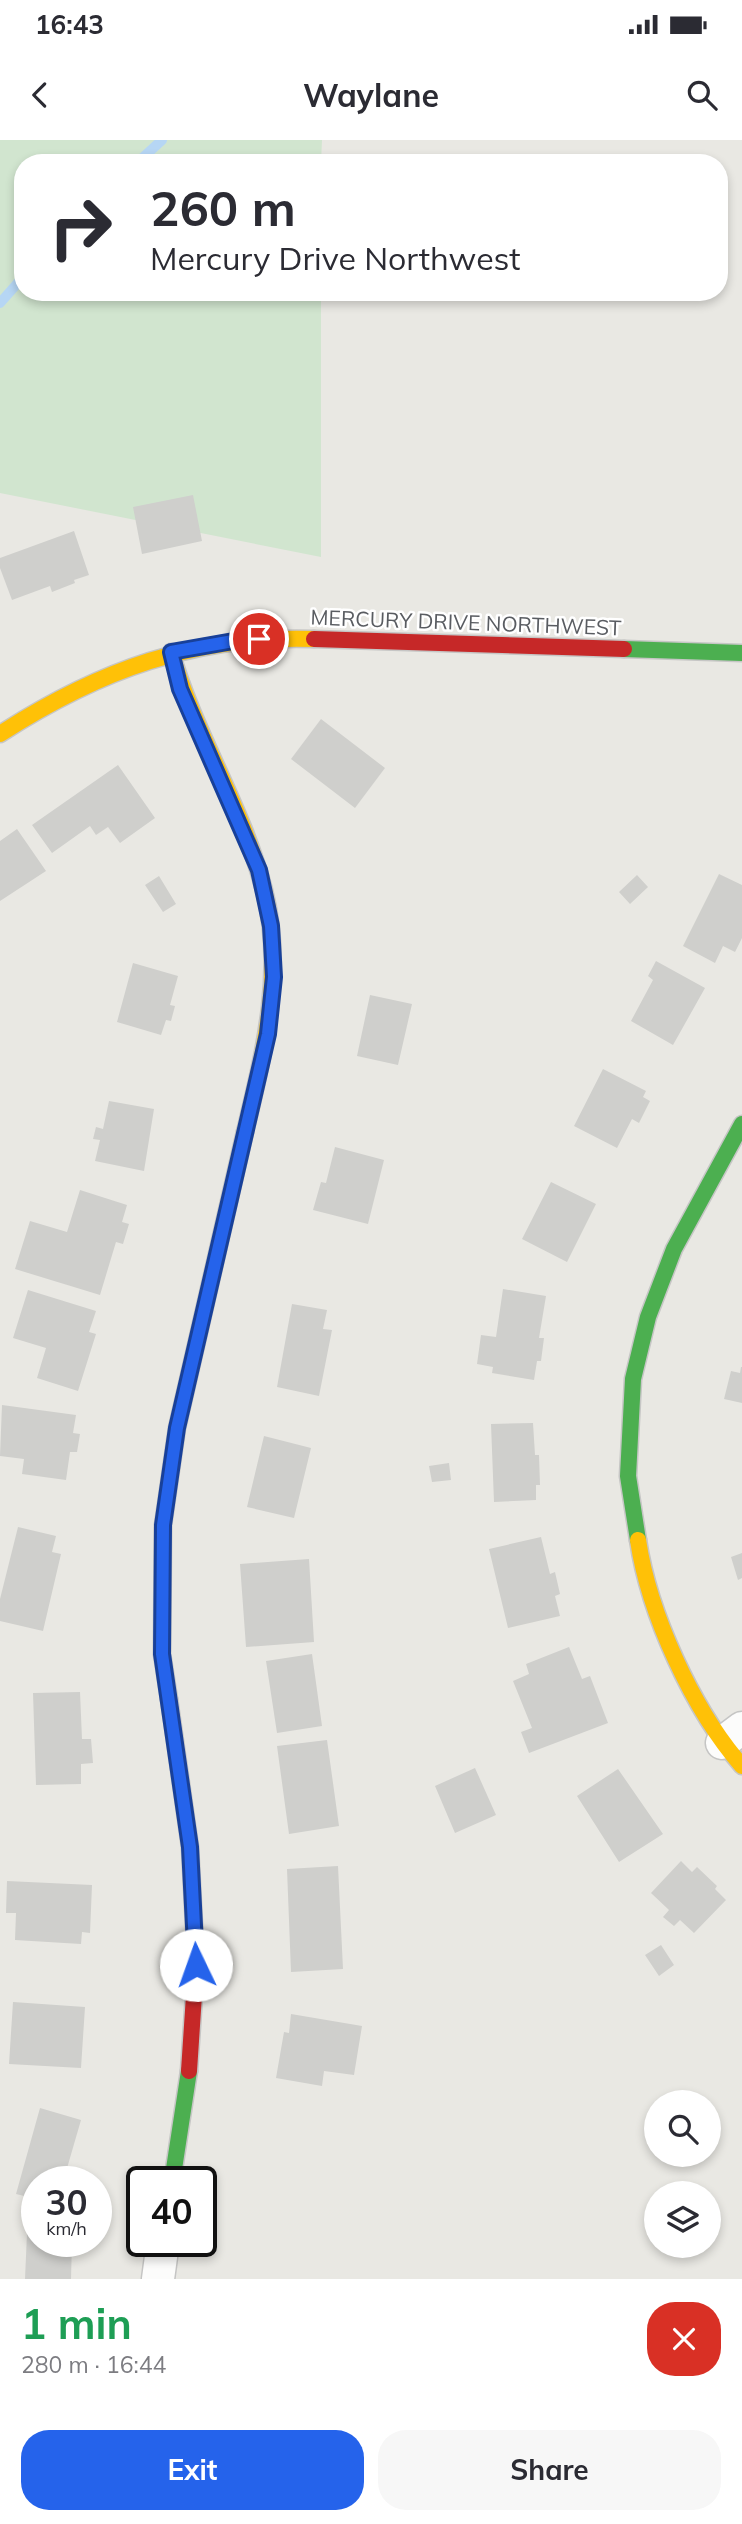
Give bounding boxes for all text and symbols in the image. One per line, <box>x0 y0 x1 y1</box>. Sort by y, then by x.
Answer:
text: 16:43 <box>35 8 104 41</box>
text: Waylane <box>303 75 439 115</box>
icon: back <box>21 76 59 114</box>
icon: search <box>683 76 721 114</box>
text: 260 m <box>150 177 296 238</box>
icon: right <box>35 182 126 273</box>
text: Mercury Drive Northwest <box>150 238 520 278</box>
street label: MERCURY DRIVE NORTHWEST <box>310 604 622 640</box>
pin <box>229 609 289 669</box>
icon: arrive <box>240 620 278 658</box>
position arrow <box>159 1928 233 2002</box>
map controls <box>644 2090 721 2258</box>
button: search <box>644 2090 721 2167</box>
speed limit sign: 40 <box>126 2166 217 2257</box>
text: 30 <box>45 2180 88 2224</box>
button: layers <box>644 2181 721 2258</box>
text: km/h <box>46 2217 87 2240</box>
text: 1 min <box>21 2297 132 2350</box>
button: close <box>647 2302 721 2376</box>
text: 280 m · 16:44 <box>21 2350 166 2379</box>
button: Exit <box>21 2430 364 2510</box>
button: Share <box>378 2430 721 2510</box>

